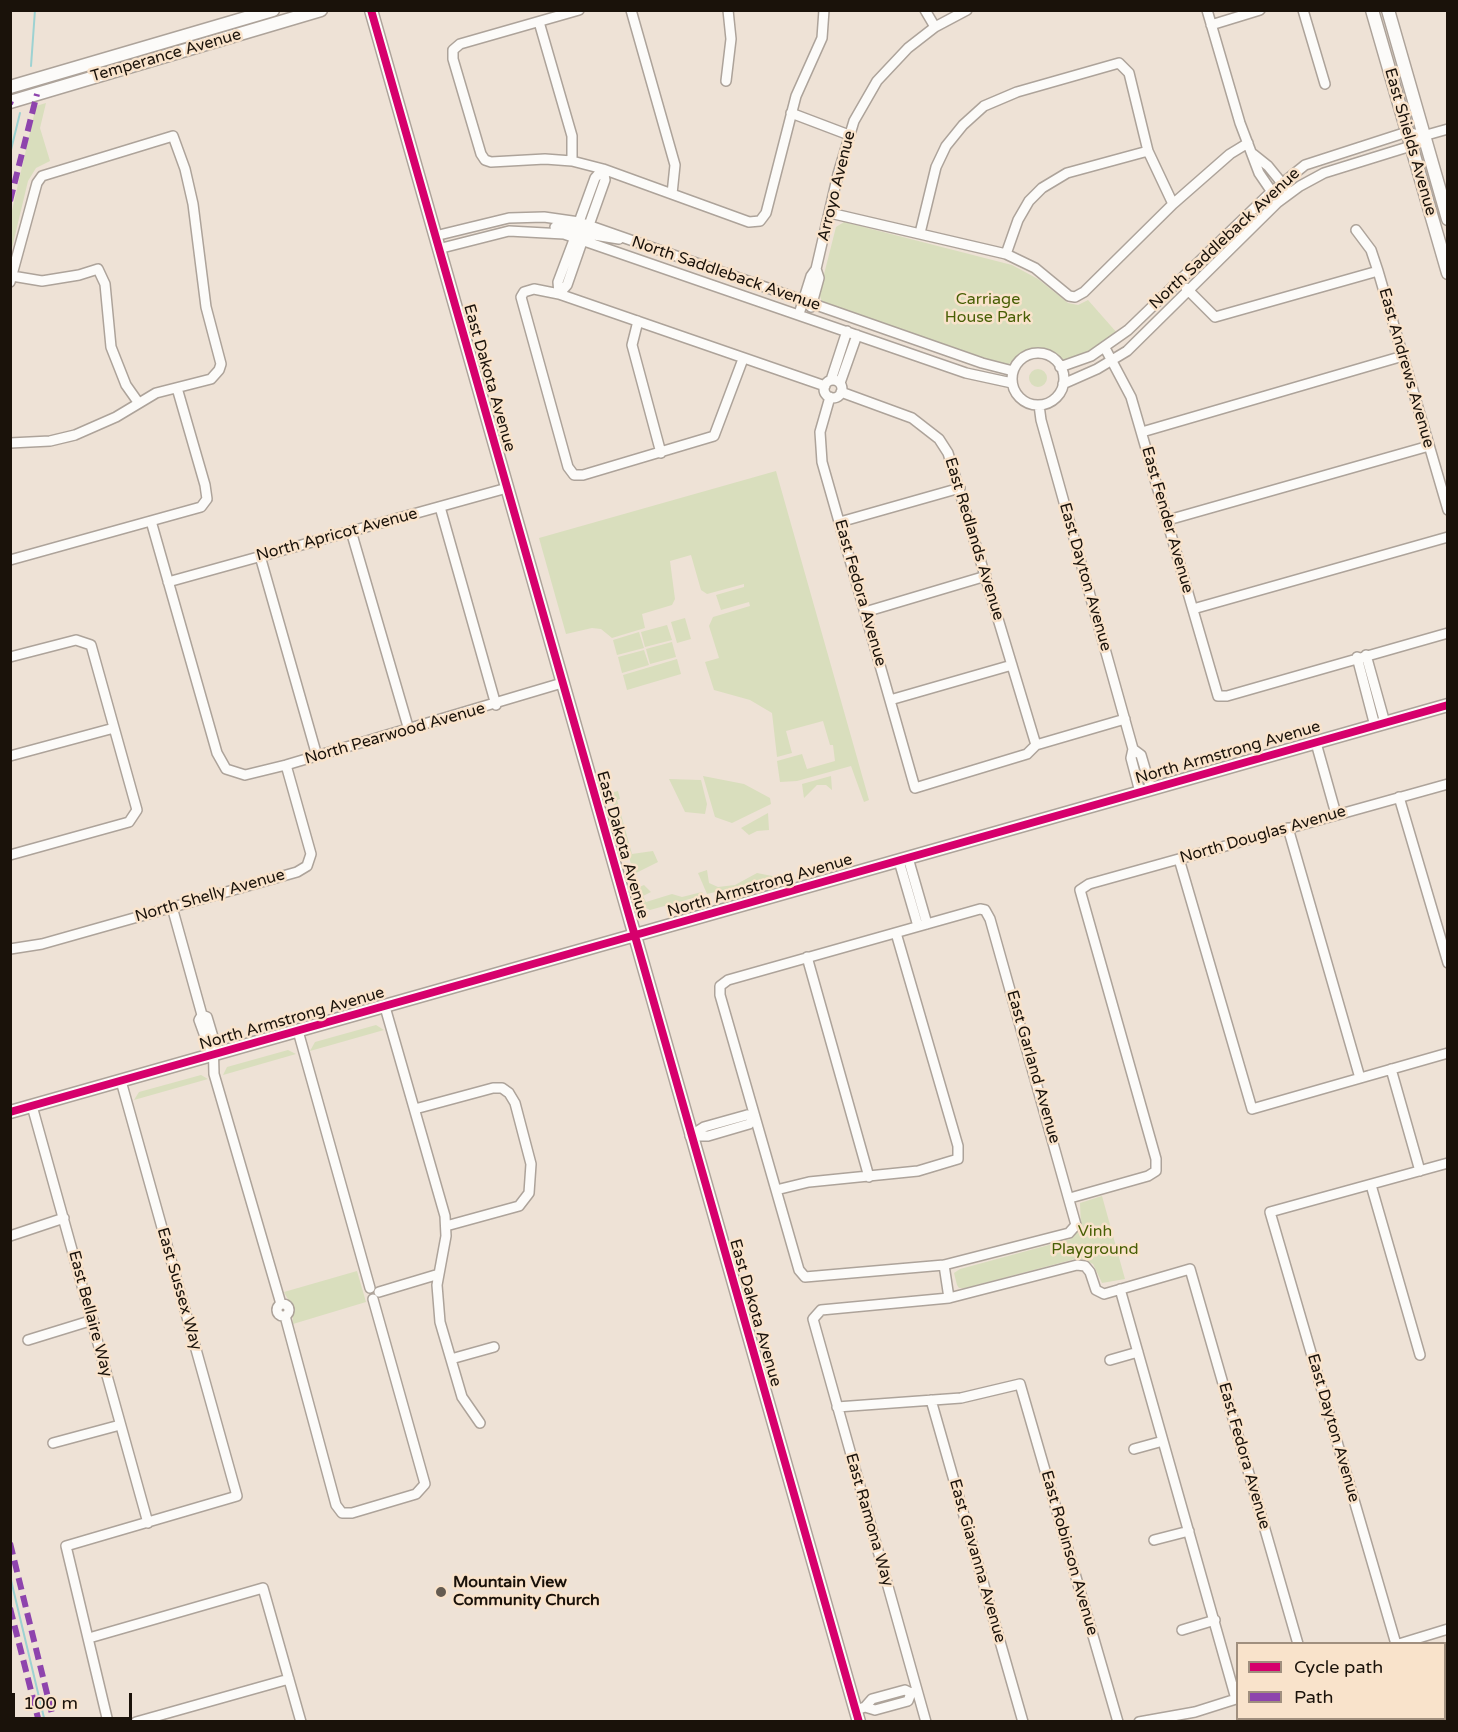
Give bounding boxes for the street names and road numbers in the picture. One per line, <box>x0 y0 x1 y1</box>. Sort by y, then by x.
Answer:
street label: Temperance Avenue <box>89 25 243 87</box>
street label: East Shields Avenue <box>1380 66 1440 218</box>
street label: Arroyo Avenue <box>814 129 860 243</box>
street label: North Saddleback Avenue <box>1146 164 1304 314</box>
street label: North Saddleback Avenue <box>629 233 823 315</box>
street label: East Andrews Avenue <box>1374 286 1438 450</box>
street label: East Dakota Avenue <box>459 302 519 454</box>
street label: East Fender Avenue <box>1137 445 1197 595</box>
street label: East Redlands Avenue <box>940 455 1008 623</box>
street label: East Dayton Avenue <box>1055 501 1115 653</box>
street label: North Apricot Avenue <box>254 504 420 566</box>
street label: East Fedora Avenue <box>830 518 890 668</box>
street label: North Pearwood Avenue <box>303 699 487 769</box>
street label: North Armstrong Avenue <box>1133 717 1323 789</box>
street label: East Dakota Avenue <box>592 769 652 921</box>
street label: North Douglas Avenue <box>1178 802 1348 868</box>
street label: North Armstrong Avenue <box>665 850 855 922</box>
street label: North Shelly Avenue <box>133 865 287 927</box>
street label: North Armstrong Avenue <box>197 983 387 1055</box>
street label: East Garland Avenue <box>1002 988 1064 1146</box>
street label: East Sussex Way <box>152 1226 206 1352</box>
street label: East Dakota Avenue <box>725 1237 785 1389</box>
street label: East Bellaire Way <box>64 1249 116 1379</box>
street label: East Dayton Avenue <box>1303 1352 1363 1504</box>
street label: East Fedora Avenue <box>1214 1381 1274 1531</box>
street label: East Ramona Way <box>841 1451 897 1589</box>
street label: East Robinson Avenue <box>1036 1468 1102 1638</box>
street label: East Giavanna Avenue <box>944 1477 1010 1645</box>

